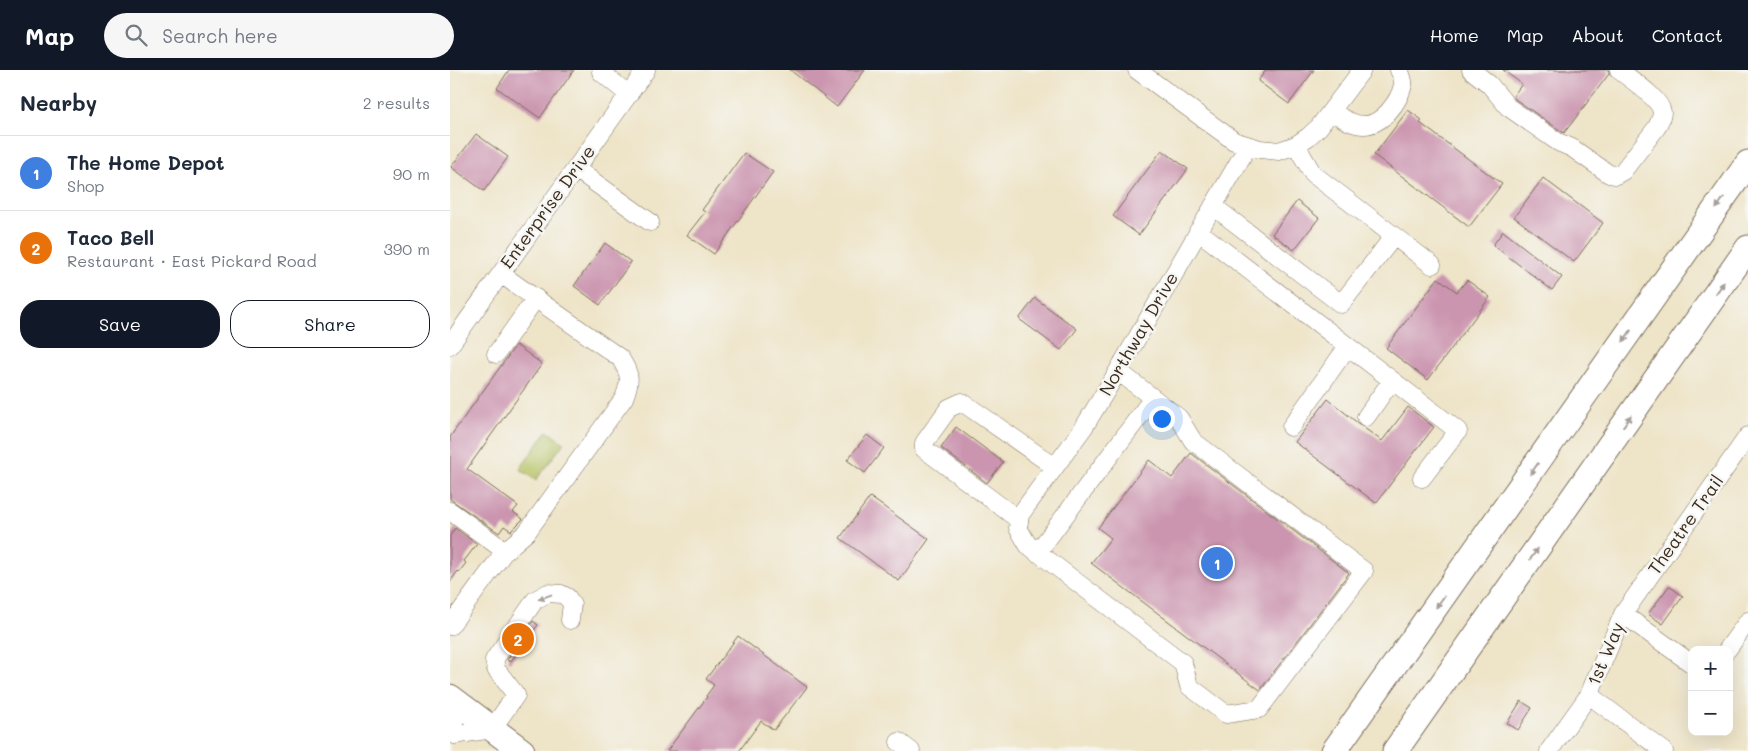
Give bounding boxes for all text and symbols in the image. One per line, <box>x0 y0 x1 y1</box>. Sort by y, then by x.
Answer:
search box <box>104 13 454 58</box>
text: Map <box>25 20 74 51</box>
icon: search <box>122 21 150 49</box>
text: Search here <box>162 23 278 48</box>
text: Home <box>1430 23 1479 47</box>
text: Map <box>1507 23 1543 47</box>
text: About <box>1571 23 1624 47</box>
text: Contact <box>1652 23 1723 47</box>
text: Nearby <box>20 89 97 116</box>
text: 2 results <box>363 92 430 113</box>
street label: Enterprise Drive <box>494 140 600 273</box>
text: The Home Depot <box>67 150 224 175</box>
text: 1 <box>32 163 40 184</box>
text: 90 m <box>393 163 430 184</box>
text: Shop <box>67 175 104 196</box>
one-way arrow <box>1715 196 1725 210</box>
text: Taco Bell <box>67 225 154 250</box>
text: 2 <box>32 238 40 259</box>
text: 390 m <box>383 238 430 259</box>
text: Restaurant · East Pickard Road <box>67 250 317 271</box>
street label: Northway Drive <box>1093 267 1183 400</box>
one-way arrow <box>1715 281 1725 294</box>
button: Save <box>20 300 220 348</box>
button: Share <box>230 300 430 348</box>
one-way arrow <box>1622 329 1632 343</box>
your location <box>1149 406 1175 432</box>
one-way arrow <box>1622 414 1632 428</box>
one-way arrow <box>1529 462 1539 476</box>
street label: Theatre Trail <box>1642 470 1728 579</box>
pin: 1 <box>1201 544 1233 582</box>
one-way arrow <box>1529 547 1539 561</box>
one-way arrow <box>537 593 552 601</box>
one-way arrow <box>1435 595 1445 609</box>
street label: 1st Way <box>1581 618 1629 689</box>
pin: 2 <box>502 620 534 658</box>
map controls <box>1688 646 1733 736</box>
button: + <box>1688 646 1733 691</box>
button: − <box>1688 691 1733 736</box>

